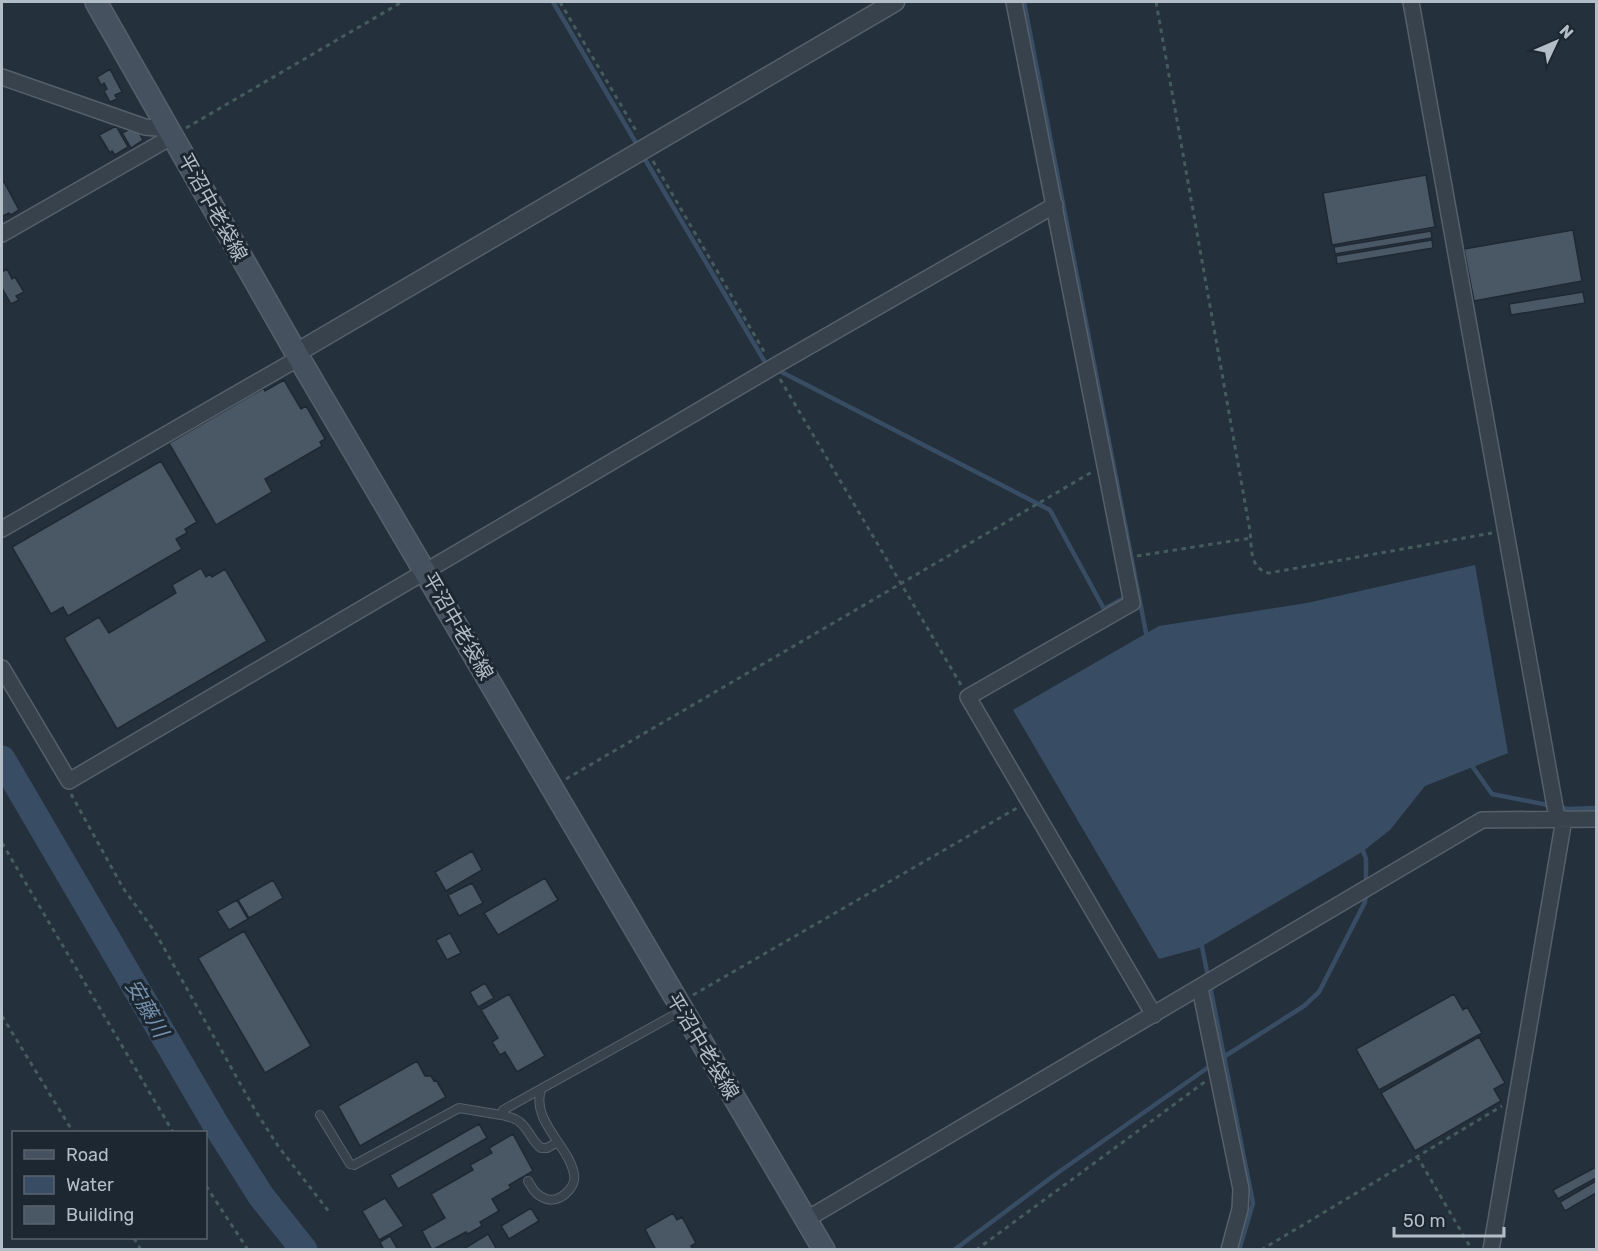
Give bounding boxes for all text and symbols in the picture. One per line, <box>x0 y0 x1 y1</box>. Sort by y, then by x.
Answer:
north arrow <box>1526 12 1586 72</box>
text: N <box>1556 21 1577 43</box>
street label: 平沼中老袋線 <box>173 149 253 265</box>
street label: 平沼中老袋線 <box>418 568 498 684</box>
water label: 安藤川 <box>120 974 175 1043</box>
street label: 平沼中老袋線 <box>662 988 744 1104</box>
legend <box>12 1131 207 1239</box>
text: Road <box>66 1144 109 1166</box>
text: Water <box>66 1174 114 1196</box>
scale bar <box>1394 1200 1504 1238</box>
text: Building <box>66 1204 134 1226</box>
text: 50 m <box>1403 1210 1446 1232</box>

